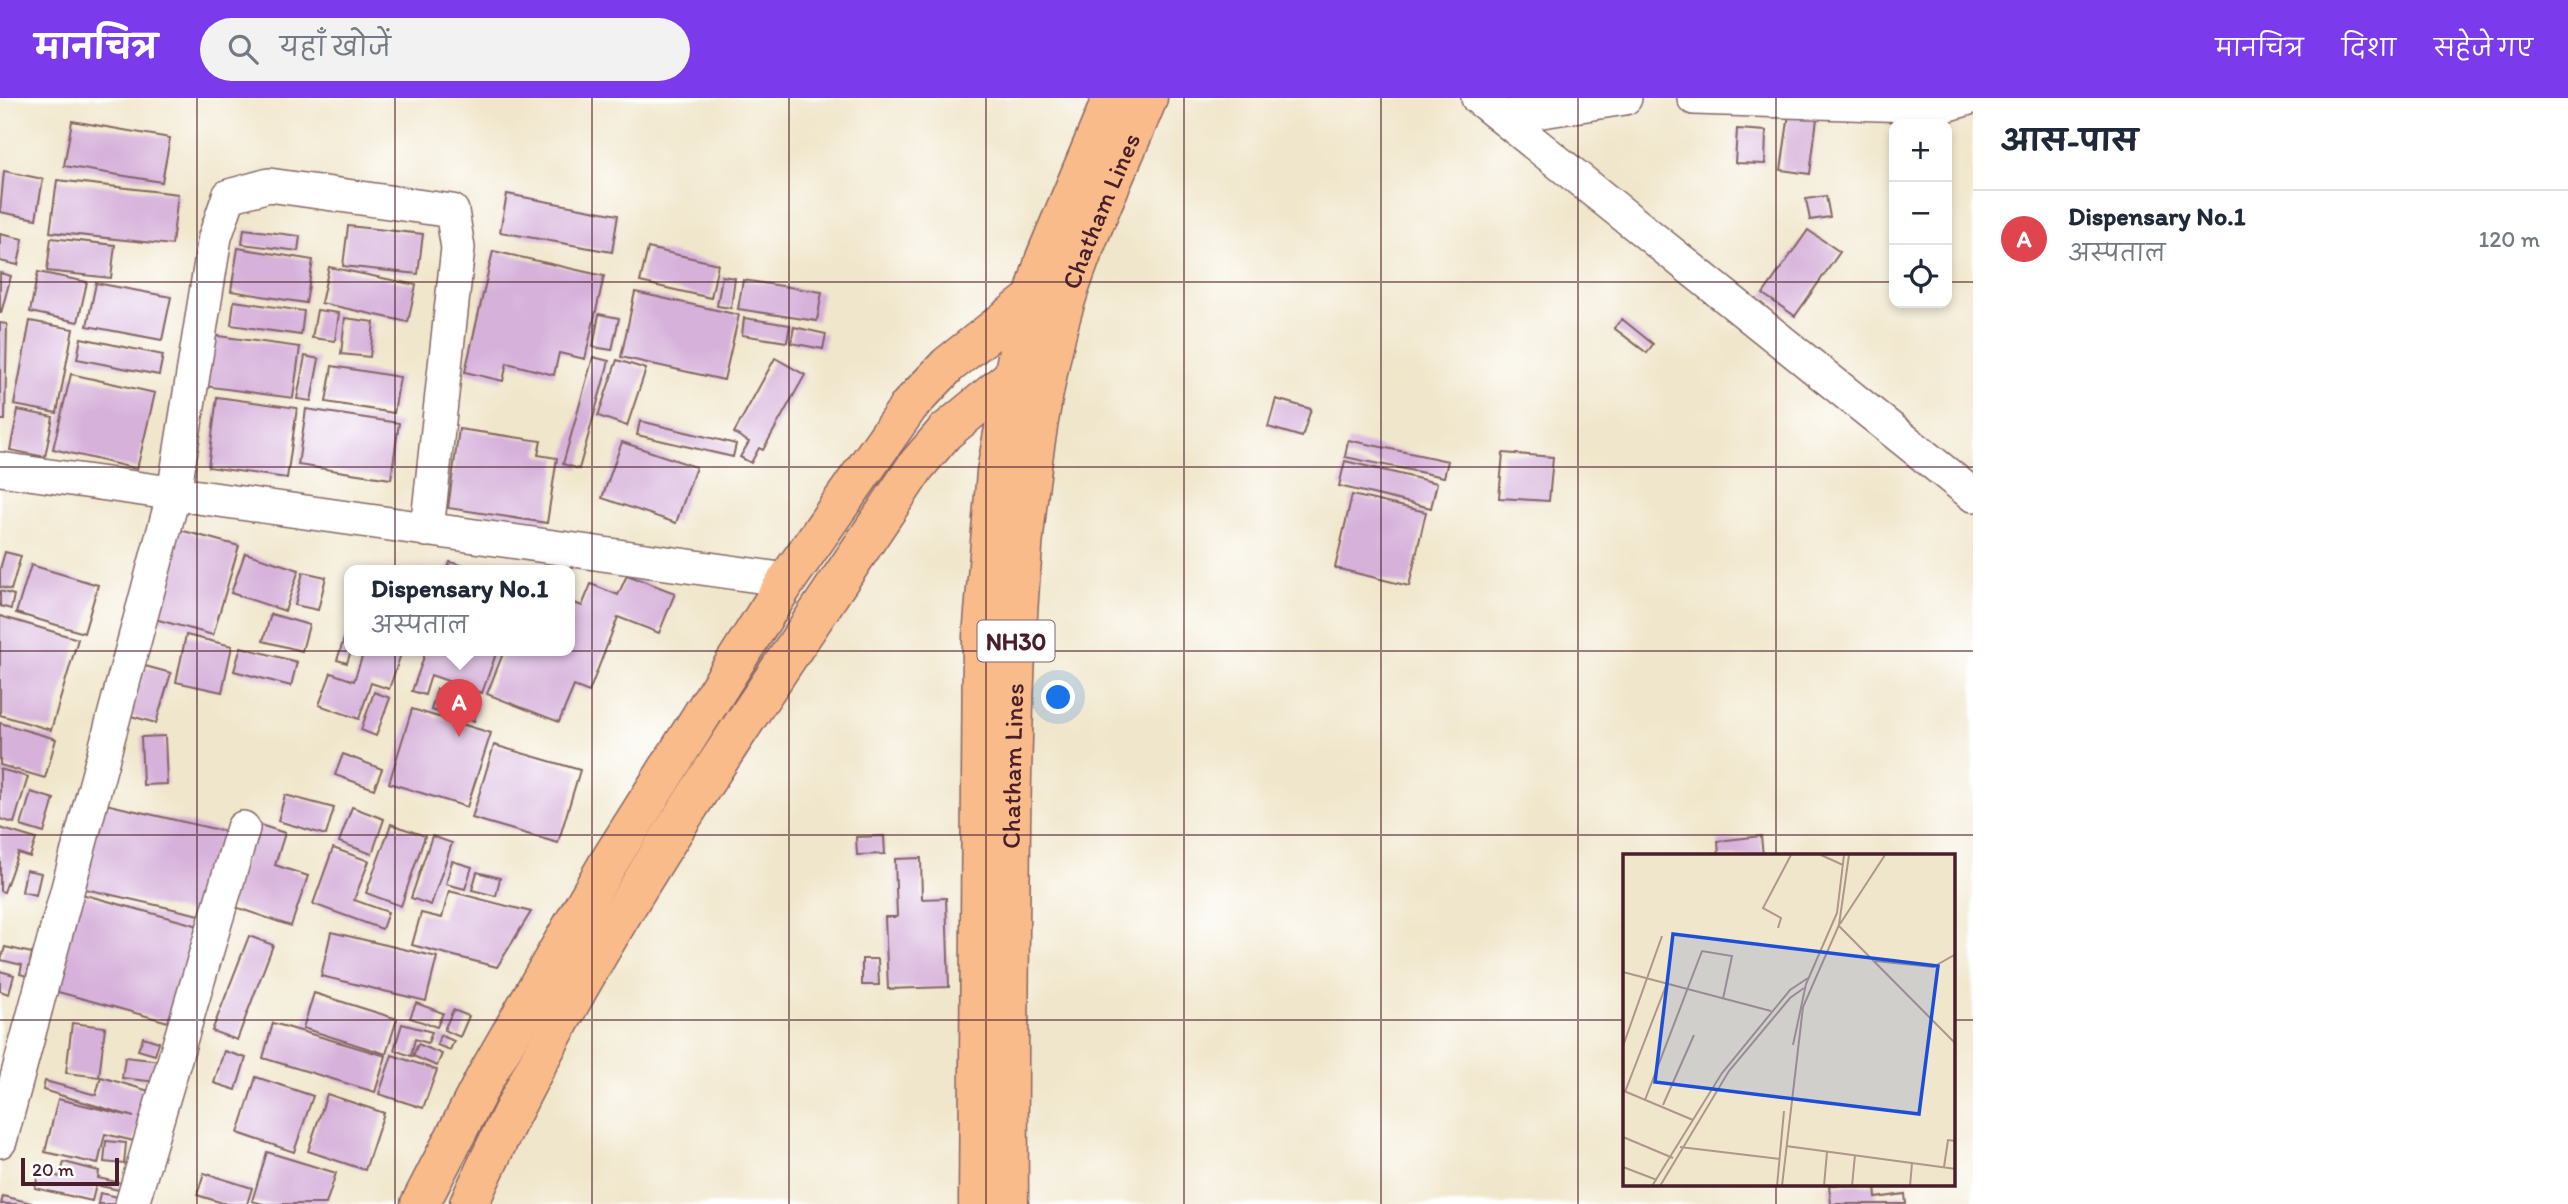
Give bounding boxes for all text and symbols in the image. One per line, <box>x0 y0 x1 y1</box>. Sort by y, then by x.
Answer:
search box <box>200 18 690 81</box>
text: मानचित्र <box>35 27 158 66</box>
icon: search <box>224 30 262 68</box>
text: यहाँ खोजें <box>280 31 391 63</box>
text: मानचित्र <box>2216 33 2304 62</box>
text: दिशा <box>2342 33 2396 62</box>
text: सहेजे गए <box>2434 33 2533 62</box>
map controls <box>1889 119 1952 308</box>
button: + <box>1889 119 1952 182</box>
text: आस-पास <box>2001 122 2138 159</box>
street label: Chatham Lines <box>1055 128 1147 293</box>
button: − <box>1889 182 1952 245</box>
text: Dispensary No.1 <box>2068 200 2246 232</box>
text: A <box>2017 225 2031 253</box>
text: 120 m <box>2479 225 2540 253</box>
text: अस्पताल <box>2068 239 2166 267</box>
button: locate <box>1889 245 1952 308</box>
popup <box>344 565 575 656</box>
text: Dispensary No.1 <box>371 572 548 604</box>
text: अस्पताल <box>371 611 468 639</box>
road number: NH30 <box>978 620 1054 662</box>
pin: A <box>436 679 482 737</box>
your location <box>1041 680 1075 714</box>
street label: Chatham Lines <box>995 682 1031 849</box>
inset map <box>1623 854 1955 1186</box>
scale bar <box>21 1155 119 1187</box>
text: 20 m <box>32 1158 74 1181</box>

